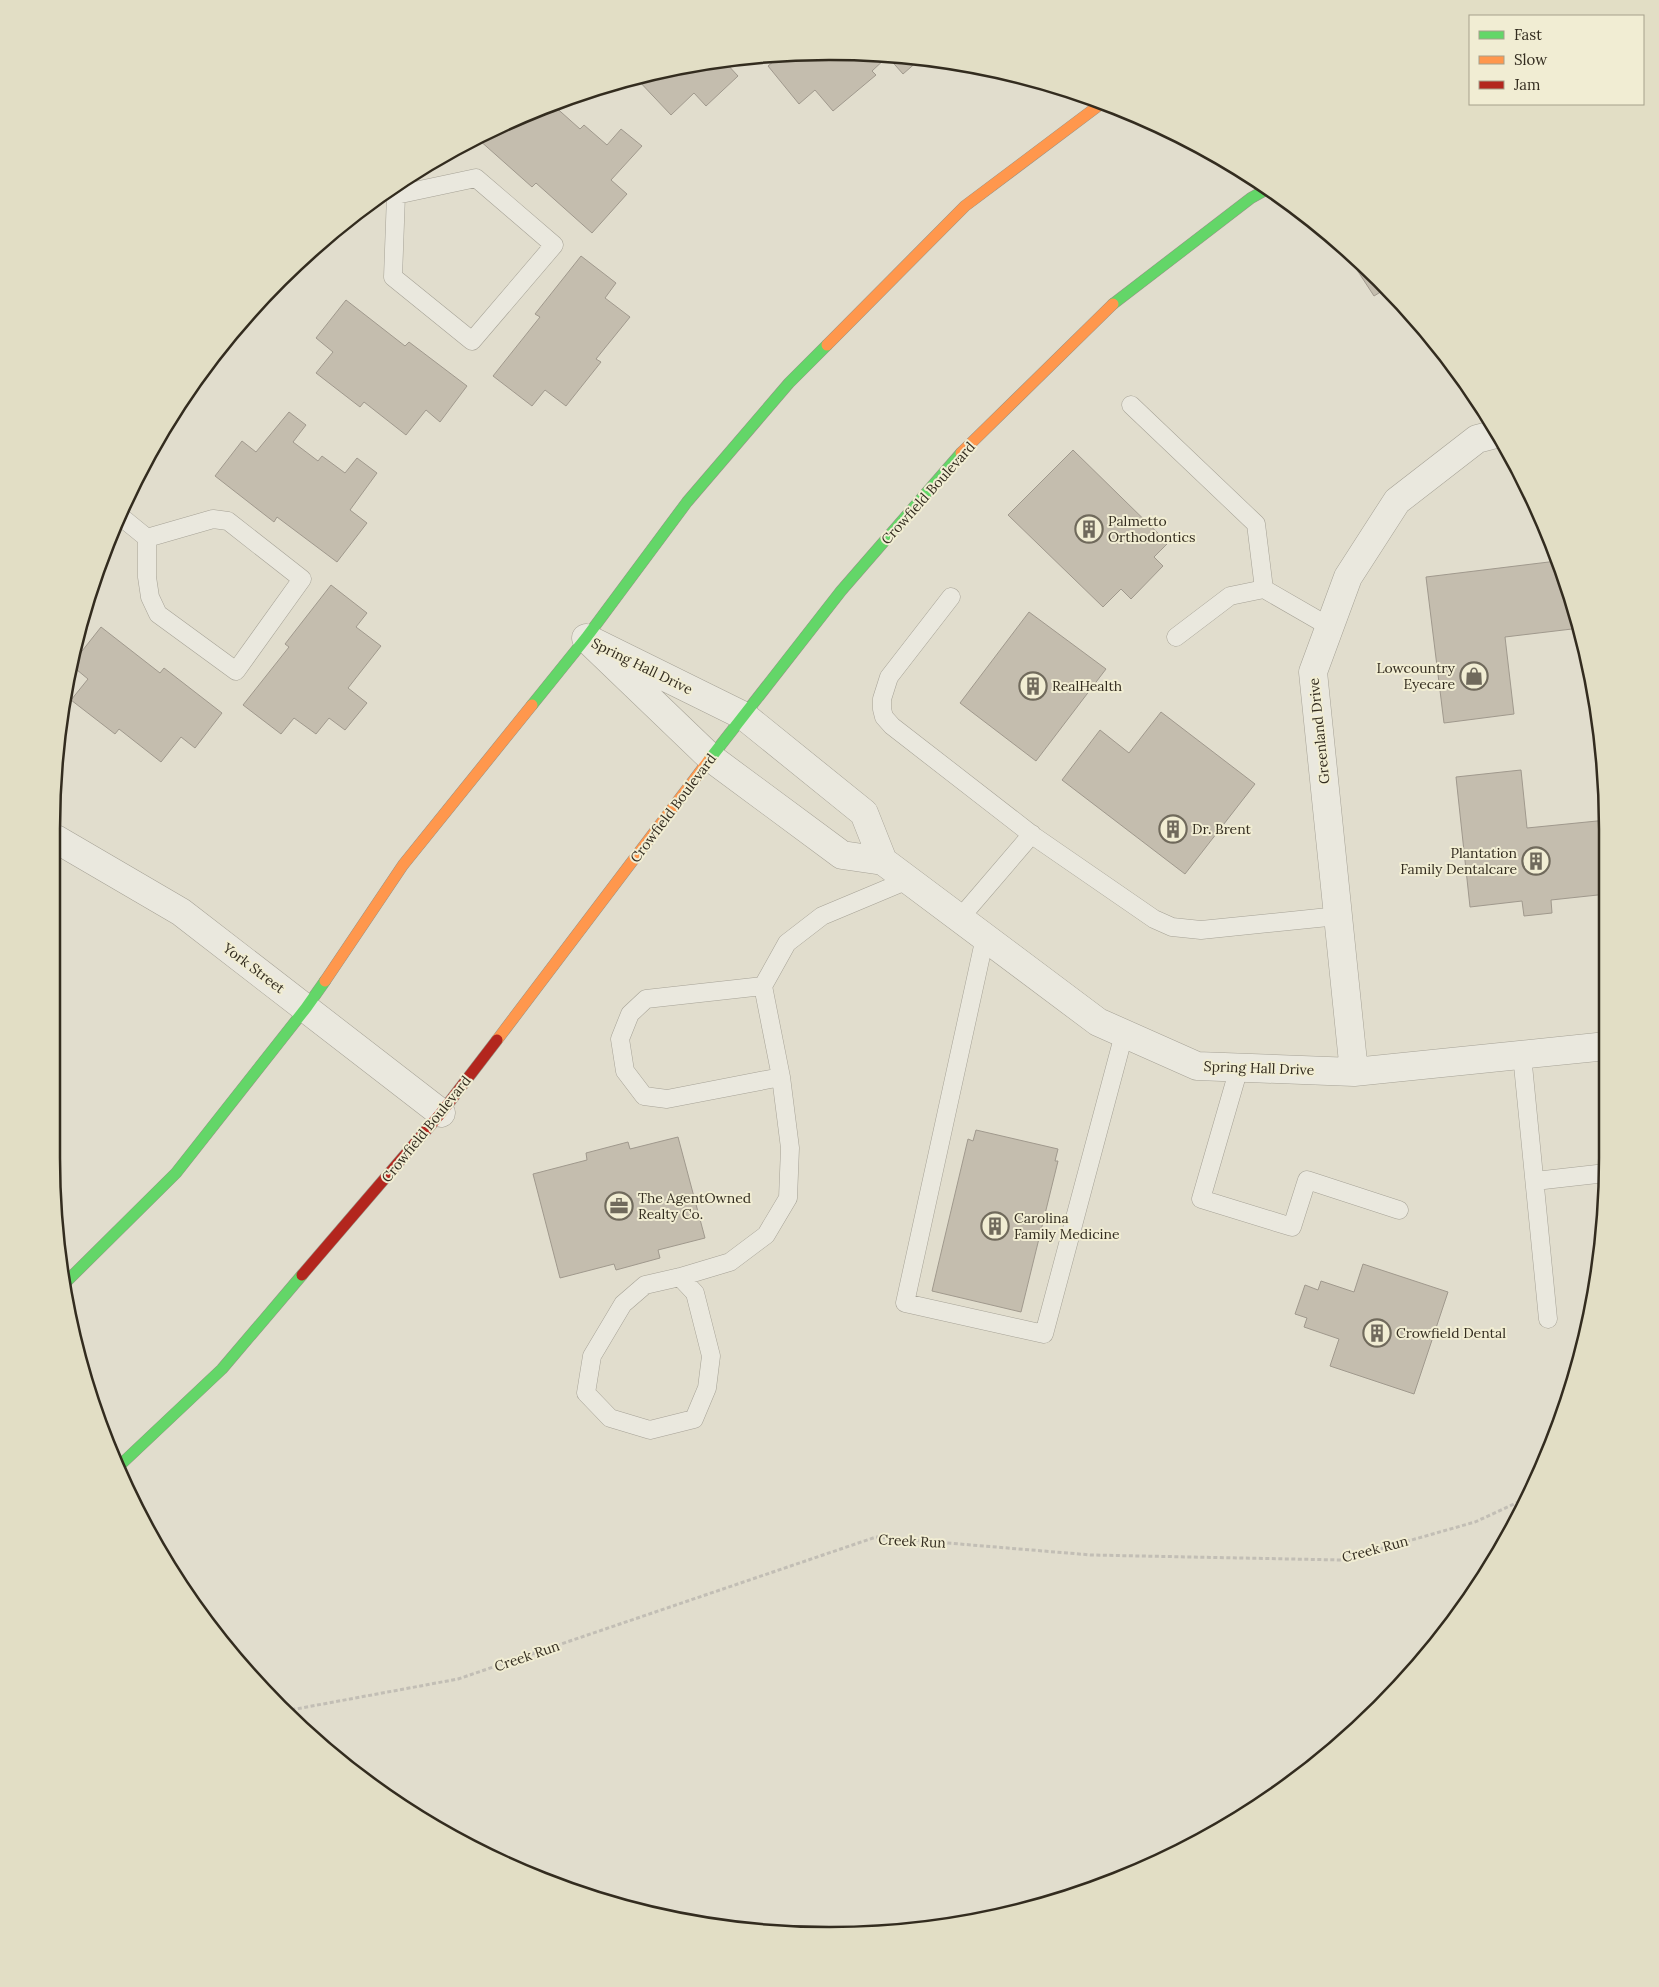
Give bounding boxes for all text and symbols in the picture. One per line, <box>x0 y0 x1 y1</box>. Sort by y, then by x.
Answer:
legend <box>1469 15 1644 105</box>
text: Fast <box>1514 25 1542 44</box>
text: Slow <box>1514 50 1547 69</box>
text: Jam <box>1513 75 1541 94</box>
street label: Crowfield Boulevard <box>877 438 979 548</box>
place label: Palmetto Orthodontics <box>1108 512 1196 546</box>
building icon: Palmetto Orthodontics <box>1074 514 1104 544</box>
street label: Spring Hall Drive <box>588 634 696 698</box>
place label: Lowcountry Eyecare <box>1376 659 1456 693</box>
shop icon: Lowcountry Eyecare <box>1459 661 1489 691</box>
building icon: RealHealth <box>1018 671 1048 701</box>
place label: RealHealth <box>1052 677 1122 695</box>
street label: Greenland Drive <box>1304 677 1334 785</box>
street label: Crowfield Boulevard <box>626 750 720 866</box>
building icon: Dr. Brent <box>1158 814 1188 844</box>
place label: Dr. Brent <box>1192 820 1252 838</box>
place label: Plantation Family Dentalcare <box>1400 844 1517 878</box>
building icon: Plantation Family Dentalcare <box>1521 846 1551 876</box>
street label: York Street <box>219 938 289 997</box>
street label: Spring Hall Drive <box>1203 1057 1315 1079</box>
street label: Crowfield Boulevard <box>377 1072 475 1186</box>
place label: The AgentOwned Realty Co. <box>638 1189 751 1223</box>
office icon: The AgentOwned Realty Co. <box>604 1191 634 1221</box>
place label: Carolina Family Medicine <box>1014 1209 1120 1243</box>
building icon: Carolina Family Medicine <box>980 1211 1010 1241</box>
building icon: Crowfield Dental <box>1362 1318 1392 1348</box>
place label: Crowfield Dental <box>1396 1324 1506 1342</box>
street label: Creek Run <box>878 1530 947 1552</box>
street label: Creek Run <box>1340 1531 1411 1566</box>
street label: Creek Run <box>492 1636 562 1676</box>

